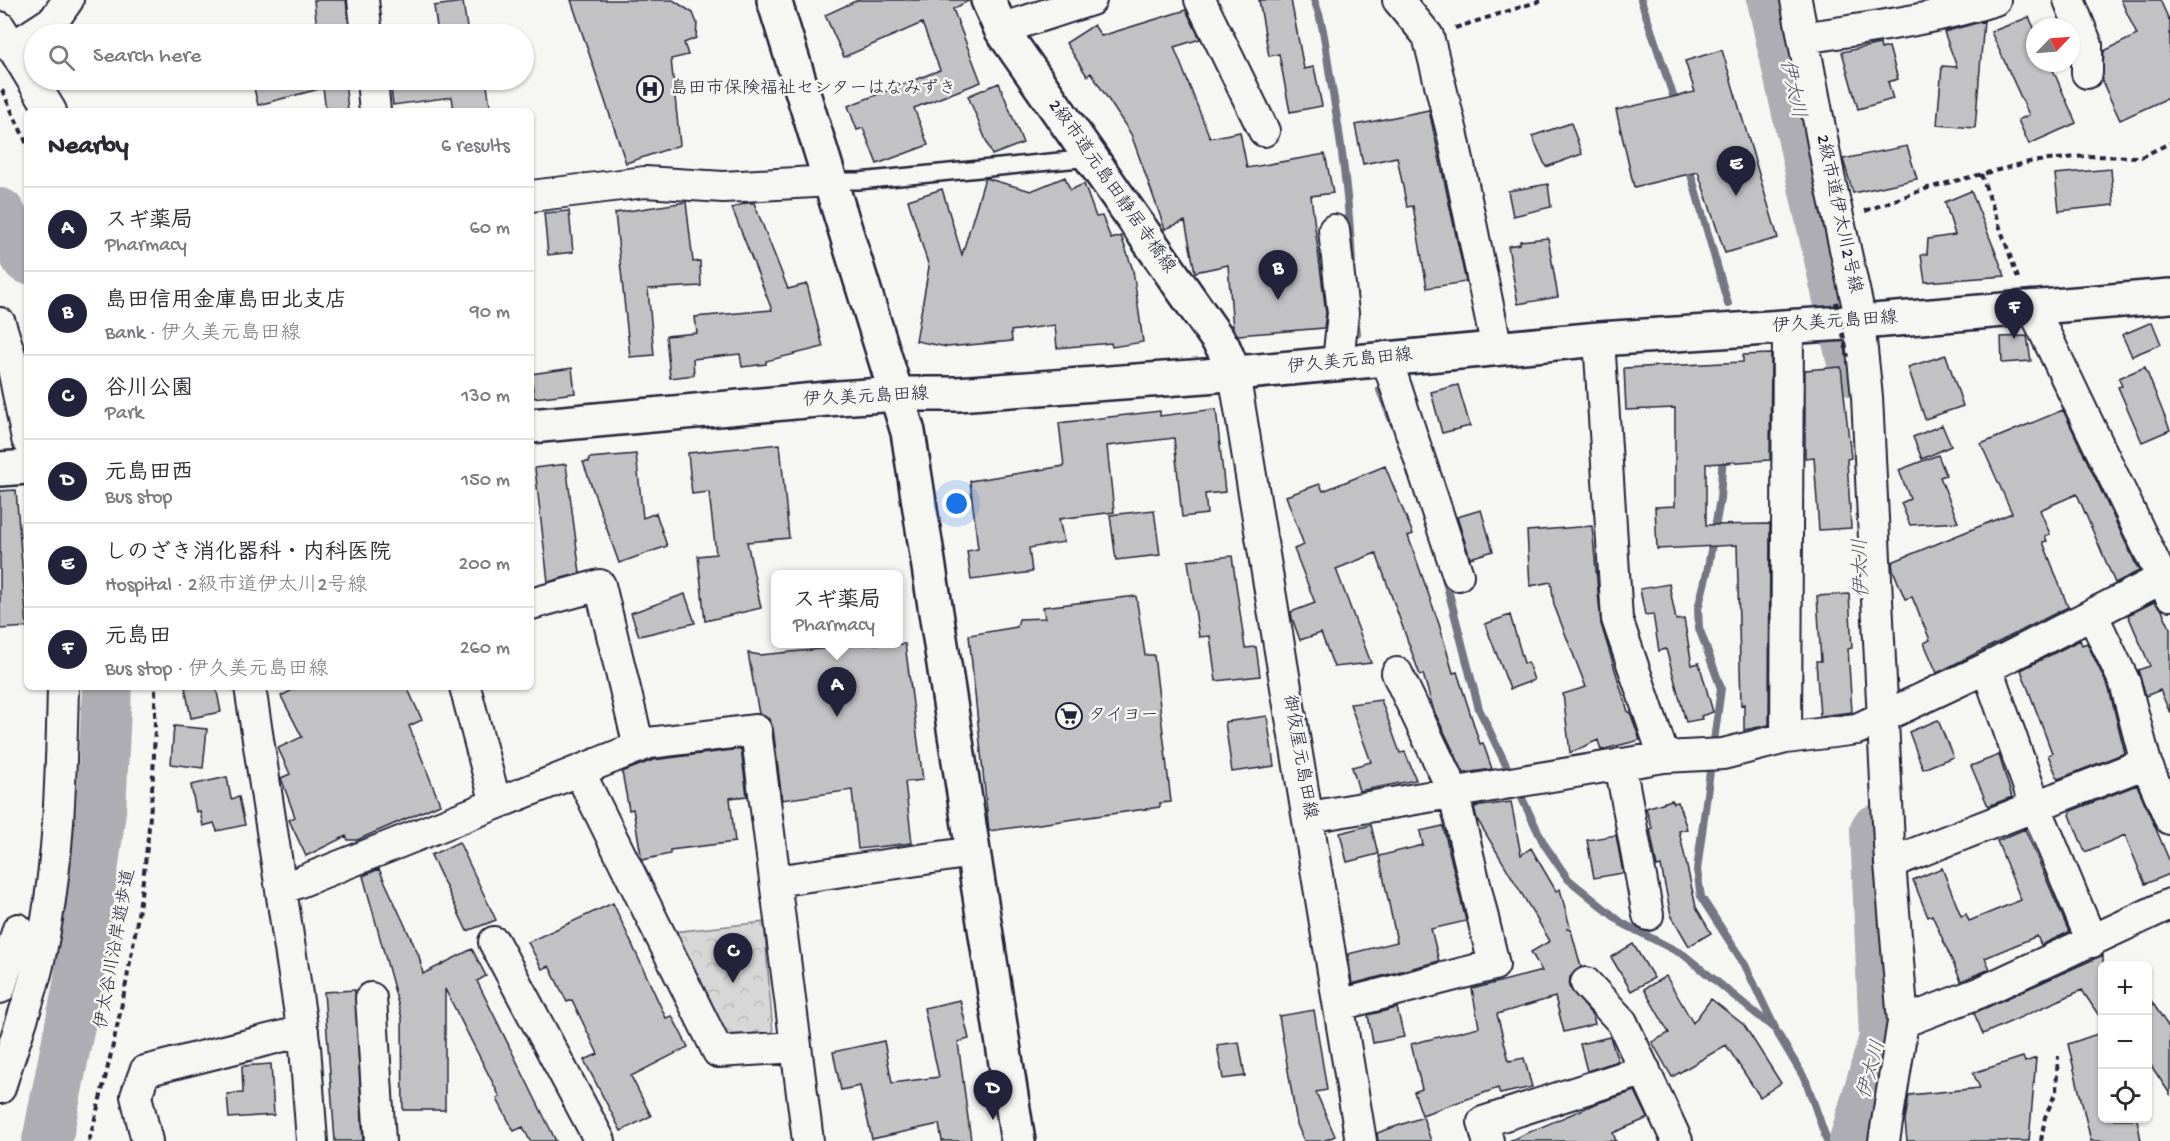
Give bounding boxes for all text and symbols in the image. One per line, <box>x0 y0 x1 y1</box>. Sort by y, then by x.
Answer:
north arrow <box>2026 18 2080 72</box>
search box <box>24 24 534 90</box>
icon: search <box>45 41 78 74</box>
text: Search here <box>93 44 201 70</box>
water label: 伊太川 <box>1774 57 1809 121</box>
hospital icon: 島田市保険福祉センターはなみずき <box>635 74 665 104</box>
place label: 島田市保険福祉センターはなみずき <box>670 78 957 100</box>
street label: 2級市道元島田静居寺橋線 <box>1043 96 1180 278</box>
text: Nearby <box>48 132 129 163</box>
street label: 2級市道伊太川2号線 <box>1811 133 1866 295</box>
text: 6 results <box>441 136 510 159</box>
pin: E <box>1716 146 1756 196</box>
text: スギ薬局 <box>105 209 193 235</box>
text: A <box>62 218 73 241</box>
text: 60 m <box>470 218 510 241</box>
text: Pharmacy <box>105 235 187 258</box>
pin: B <box>1258 250 1298 300</box>
text: 島田信用金庫島田北支店 <box>105 289 347 315</box>
pin: F <box>1994 290 2034 339</box>
text: B <box>62 302 73 325</box>
text: 90 m <box>470 302 510 325</box>
street label: 伊久美元島田線 <box>1771 307 1899 338</box>
text: Bank · 伊久美元島田線 <box>105 323 301 346</box>
street label: 伊久美元島田線 <box>1286 344 1414 379</box>
text: 谷川公園 <box>105 377 193 403</box>
street label: 伊久美元島田線 <box>802 383 929 412</box>
text: C <box>62 386 73 409</box>
text: 130 m <box>461 386 510 409</box>
text: Park <box>105 403 143 426</box>
text: 元島田西 <box>105 461 193 487</box>
text: D <box>61 470 74 493</box>
text: 150 m <box>461 470 510 493</box>
text: Bus stop <box>105 487 172 510</box>
your location <box>942 489 971 518</box>
water label: 伊太川 <box>1849 538 1876 598</box>
text: しのざき消化器科・内科医院 <box>105 541 391 567</box>
text: E <box>61 554 74 577</box>
text: 200 m <box>459 554 510 577</box>
popup <box>771 570 903 648</box>
text: Hospital · 2級市道伊太川2号線 <box>105 575 367 598</box>
text: スギ薬局 <box>793 589 881 615</box>
text: Pharmacy <box>793 615 875 638</box>
text: 元島田 <box>105 625 171 651</box>
text: F <box>62 638 73 661</box>
text: 260 m <box>460 638 510 661</box>
text: Bus stop · 伊久美元島田線 <box>105 659 328 682</box>
pin: A <box>818 668 856 717</box>
street label: 御仮屋元島田線 <box>1278 693 1321 821</box>
supermarket icon: タイヨー <box>1054 701 1084 731</box>
place label: タイヨー <box>1088 706 1158 727</box>
street label: 伊太谷川沿岸遊歩道 <box>91 867 140 1031</box>
pin: C <box>714 934 752 983</box>
map controls <box>2098 961 2152 1123</box>
button: + <box>2098 961 2152 1015</box>
button: − <box>2098 1015 2152 1069</box>
water label: 伊太川 <box>1853 1038 1892 1102</box>
button: locate <box>2098 1069 2152 1123</box>
pin: D <box>974 1070 1012 1120</box>

